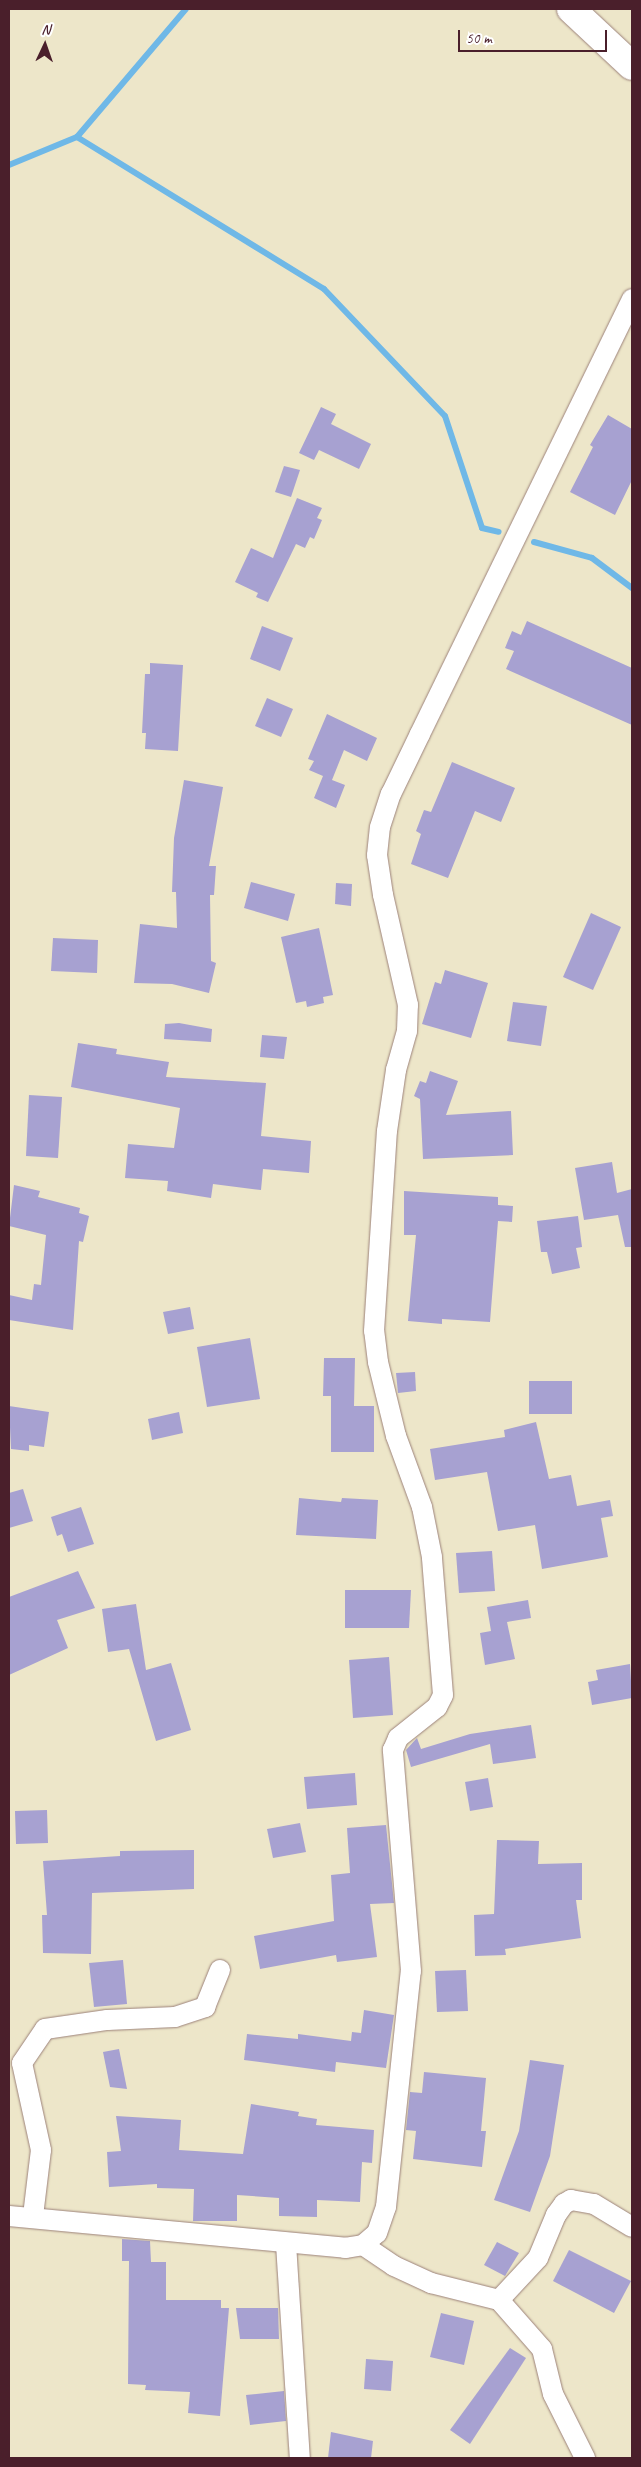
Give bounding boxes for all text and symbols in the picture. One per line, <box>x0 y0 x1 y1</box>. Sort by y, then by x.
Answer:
north arrow <box>20 20 70 70</box>
scale bar <box>461 20 610 52</box>
text: N <box>41 21 51 38</box>
text: 50 m <box>466 29 492 48</box>

